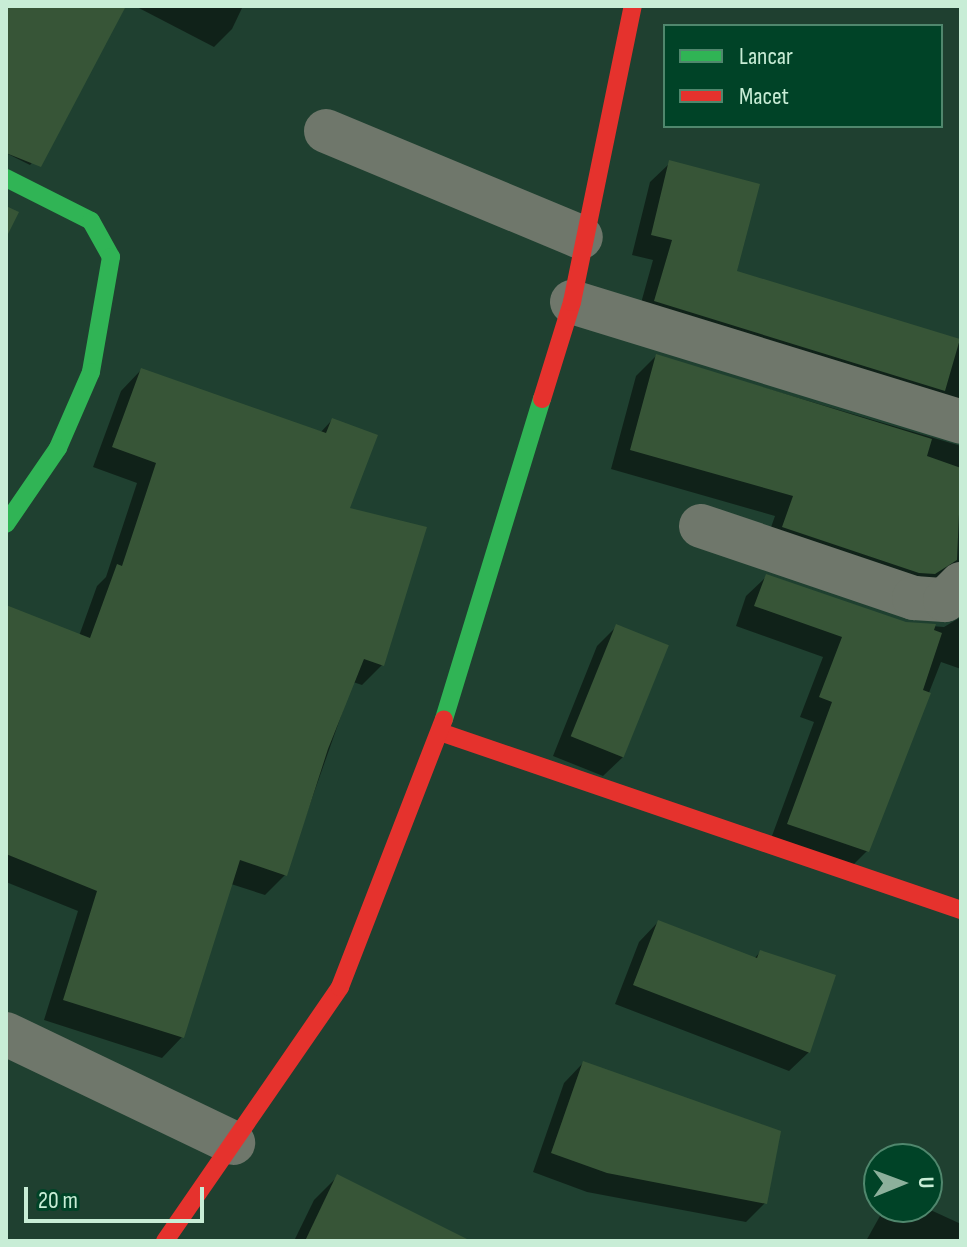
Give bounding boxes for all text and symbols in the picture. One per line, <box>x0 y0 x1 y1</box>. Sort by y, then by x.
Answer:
legend <box>663 24 943 128</box>
text: Lancar <box>739 42 793 71</box>
text: Macet <box>739 82 789 111</box>
north arrow <box>863 1143 943 1223</box>
scale bar <box>28 1171 208 1221</box>
text: U <box>912 1177 939 1189</box>
text: 20 m <box>38 1186 78 1215</box>

